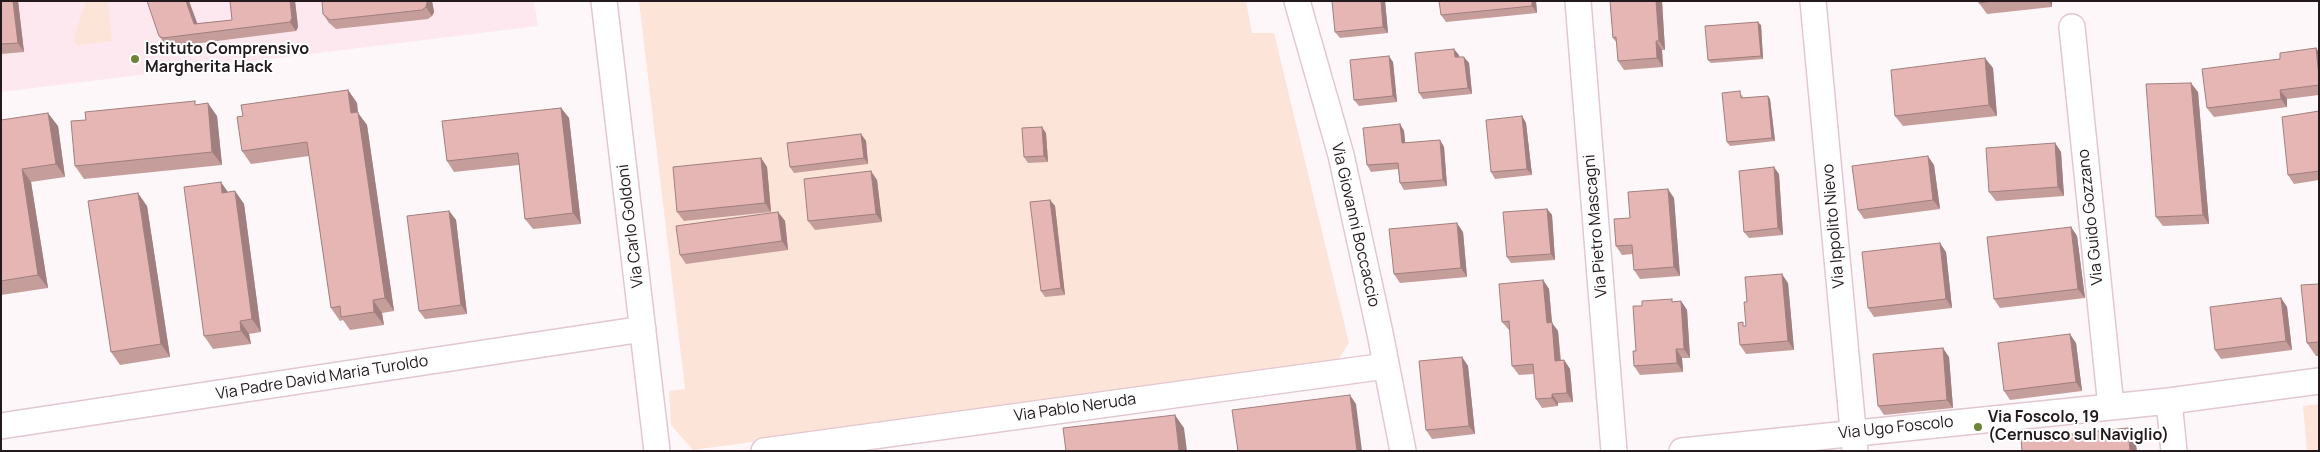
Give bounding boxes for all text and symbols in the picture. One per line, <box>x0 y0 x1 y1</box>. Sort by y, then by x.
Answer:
place label: Istituto Comprensivo Margherita Hack <box>145 40 309 78</box>
marker: Istituto Comprensivo Margherita Hack <box>129 53 141 65</box>
street label: Via Giovanni Boccaccio <box>1327 141 1383 309</box>
street label: Via Guido Gozzano <box>2074 148 2108 286</box>
street label: Via Pietro Mascagni <box>1580 154 1612 298</box>
street label: Via Carlo Goldoni <box>614 163 648 289</box>
street label: Via Ippolito Nievo <box>1819 163 1849 289</box>
street label: Via Padre David Maria Turoldo <box>214 352 430 404</box>
street label: Via Pablo Neruda <box>1013 390 1137 426</box>
place label: Via Foscolo, 19 (Cernusco sul Naviglio) <box>1988 408 2169 446</box>
street label: Via Ugo Foscolo <box>1838 412 1954 444</box>
marker: Via Foscolo, 19 (Cernusco sul Naviglio) <box>1972 421 1984 433</box>

